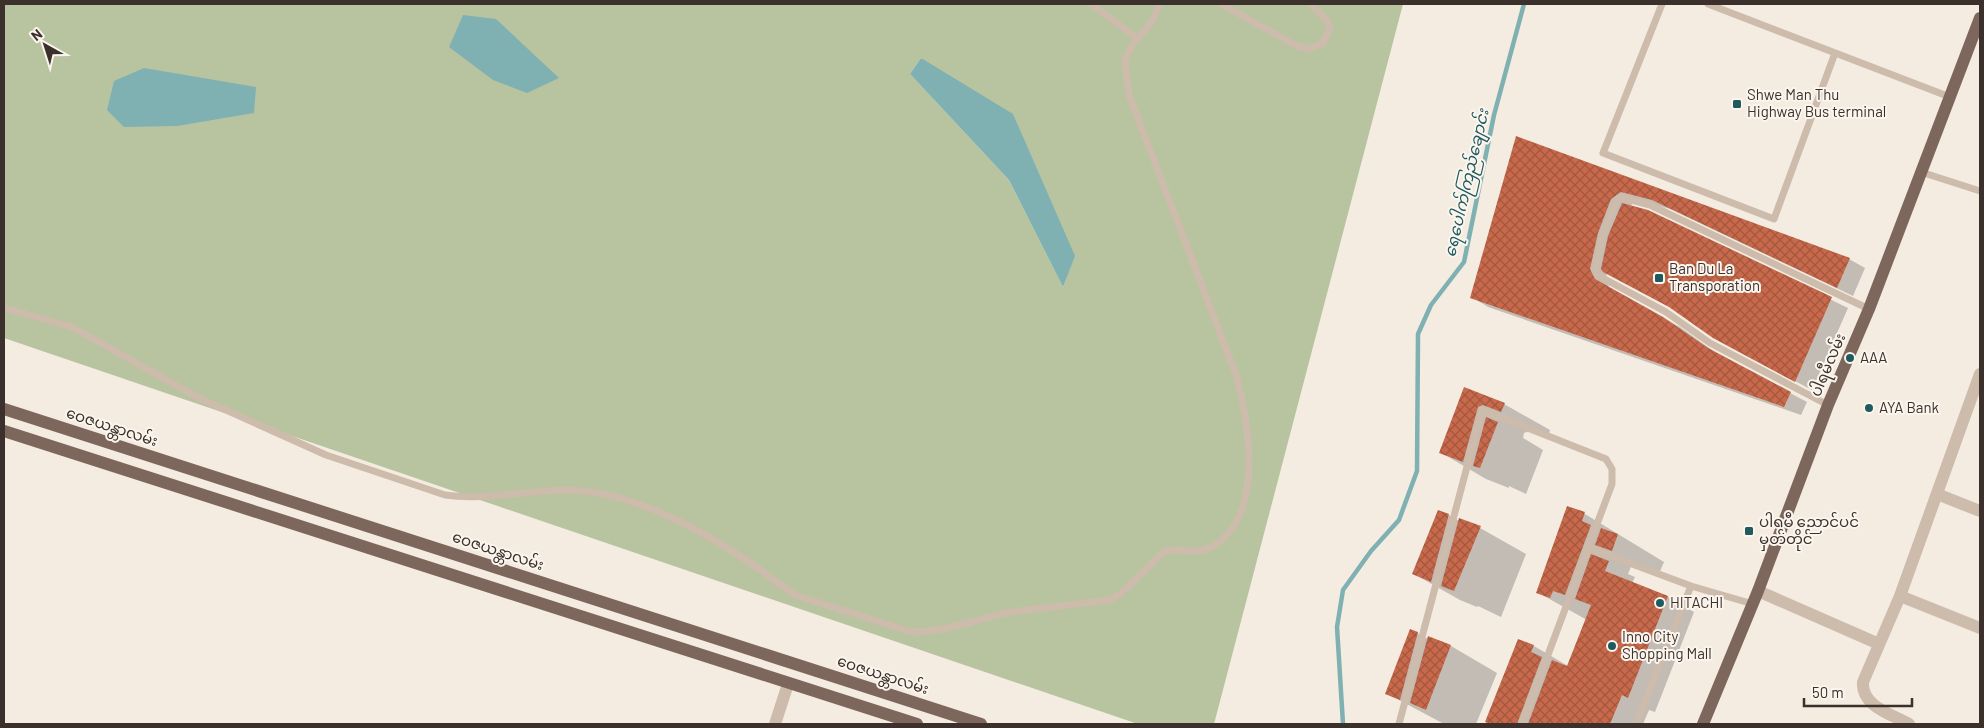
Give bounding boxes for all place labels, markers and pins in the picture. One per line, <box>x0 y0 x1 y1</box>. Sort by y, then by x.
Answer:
place label: Shwe Man Thu Highway Bus terminal <box>1747 85 1886 120</box>
marker: Shwe Man Thu Highway Bus terminal <box>1731 98 1743 110</box>
place label: Ban Du La Transporation <box>1669 259 1760 294</box>
marker: Ban Du La Transporation <box>1653 272 1665 284</box>
place label: AAA <box>1860 348 1887 366</box>
marker: AAA <box>1844 352 1856 364</box>
place label: AYA Bank <box>1879 398 1939 416</box>
marker: AYA Bank <box>1863 402 1875 414</box>
place label: ပါရမီ ညောင်ပင် မှတ်တိုင် <box>1759 512 1859 551</box>
marker: ပါရမီ ညောင်ပင် မှတ်တိုင် <box>1743 525 1755 537</box>
place label: HITACHI <box>1670 593 1723 611</box>
marker: HITACHI <box>1654 597 1666 609</box>
place label: Inno City Shopping Mall <box>1622 627 1712 662</box>
marker: Inno City Shopping Mall <box>1606 640 1618 652</box>

